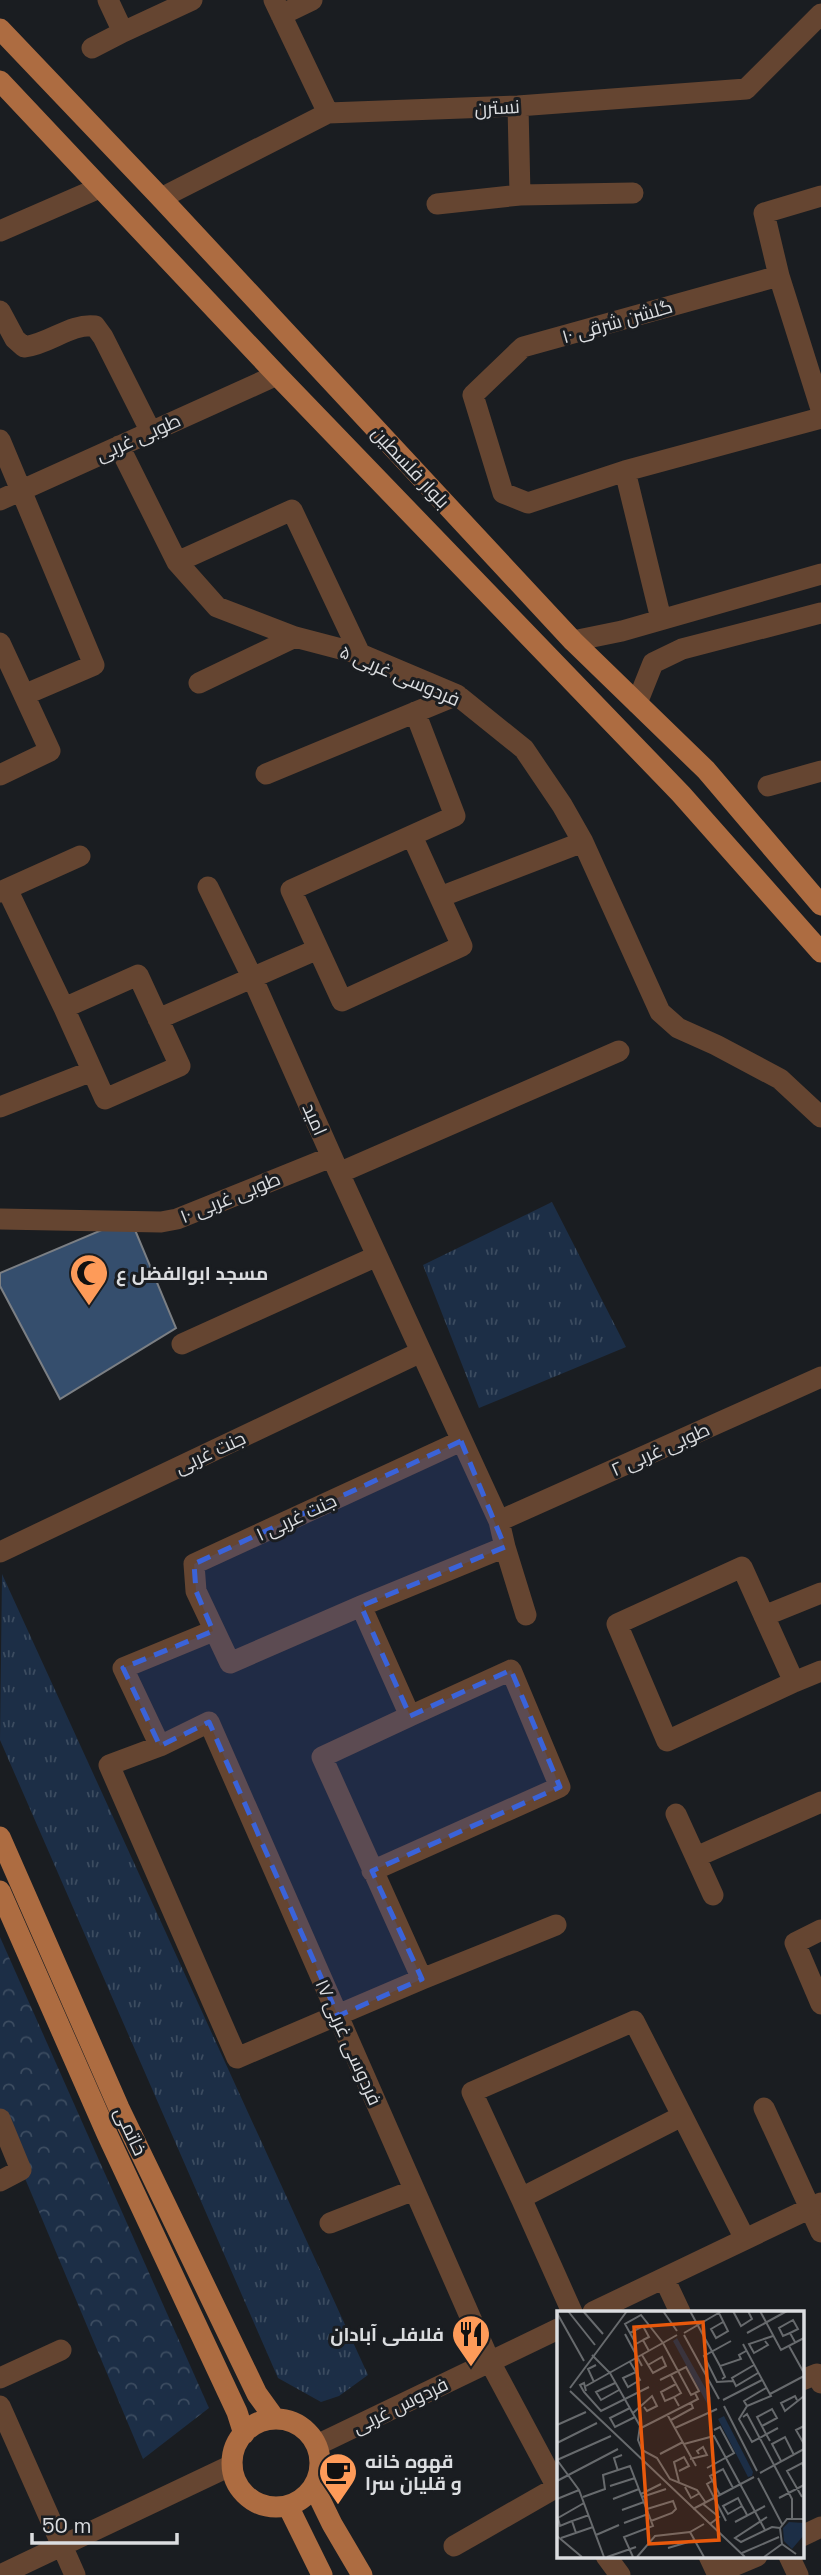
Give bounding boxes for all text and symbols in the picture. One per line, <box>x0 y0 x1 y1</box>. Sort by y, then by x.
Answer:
street label: نسترن <box>474 94 520 121</box>
street label: گلشن شرقی ۱۰ <box>559 294 675 349</box>
street label: طوبی غربی <box>92 408 185 467</box>
street label: بلوار فلسطین <box>366 421 455 514</box>
street label: فردوسی غربی ۵ <box>336 639 464 712</box>
street label: امید <box>296 1099 333 1139</box>
street label: طوبی غربی ۱۰ <box>176 1166 284 1229</box>
mosque icon: مسجد ابوالفضل ع <box>68 1252 110 1307</box>
place label: مسجد ابوالفضل ع <box>116 1261 268 1287</box>
street label: طوبی غربی ۲ <box>607 1417 714 1482</box>
street label: جنت غربی <box>171 1425 250 1480</box>
street label: جنت غربی ۱ <box>252 1488 341 1547</box>
street label: فردوسی غربی ۱۷ <box>310 1975 388 2109</box>
street label: خاتمی <box>108 2103 153 2160</box>
inset map <box>557 2311 804 2558</box>
restaurant icon: فلافلی آبادان <box>450 2313 492 2368</box>
place label: فلافلی آبادان <box>330 2322 444 2347</box>
street label: فردوس غربی <box>348 2372 452 2439</box>
place label: قهوه خانه و قلیان سرا <box>365 2449 462 2496</box>
cafe icon: قهوه خانه و قلیان سرا <box>317 2451 359 2506</box>
scale bar <box>32 2502 177 2546</box>
text: 50 m <box>42 2512 92 2539</box>

